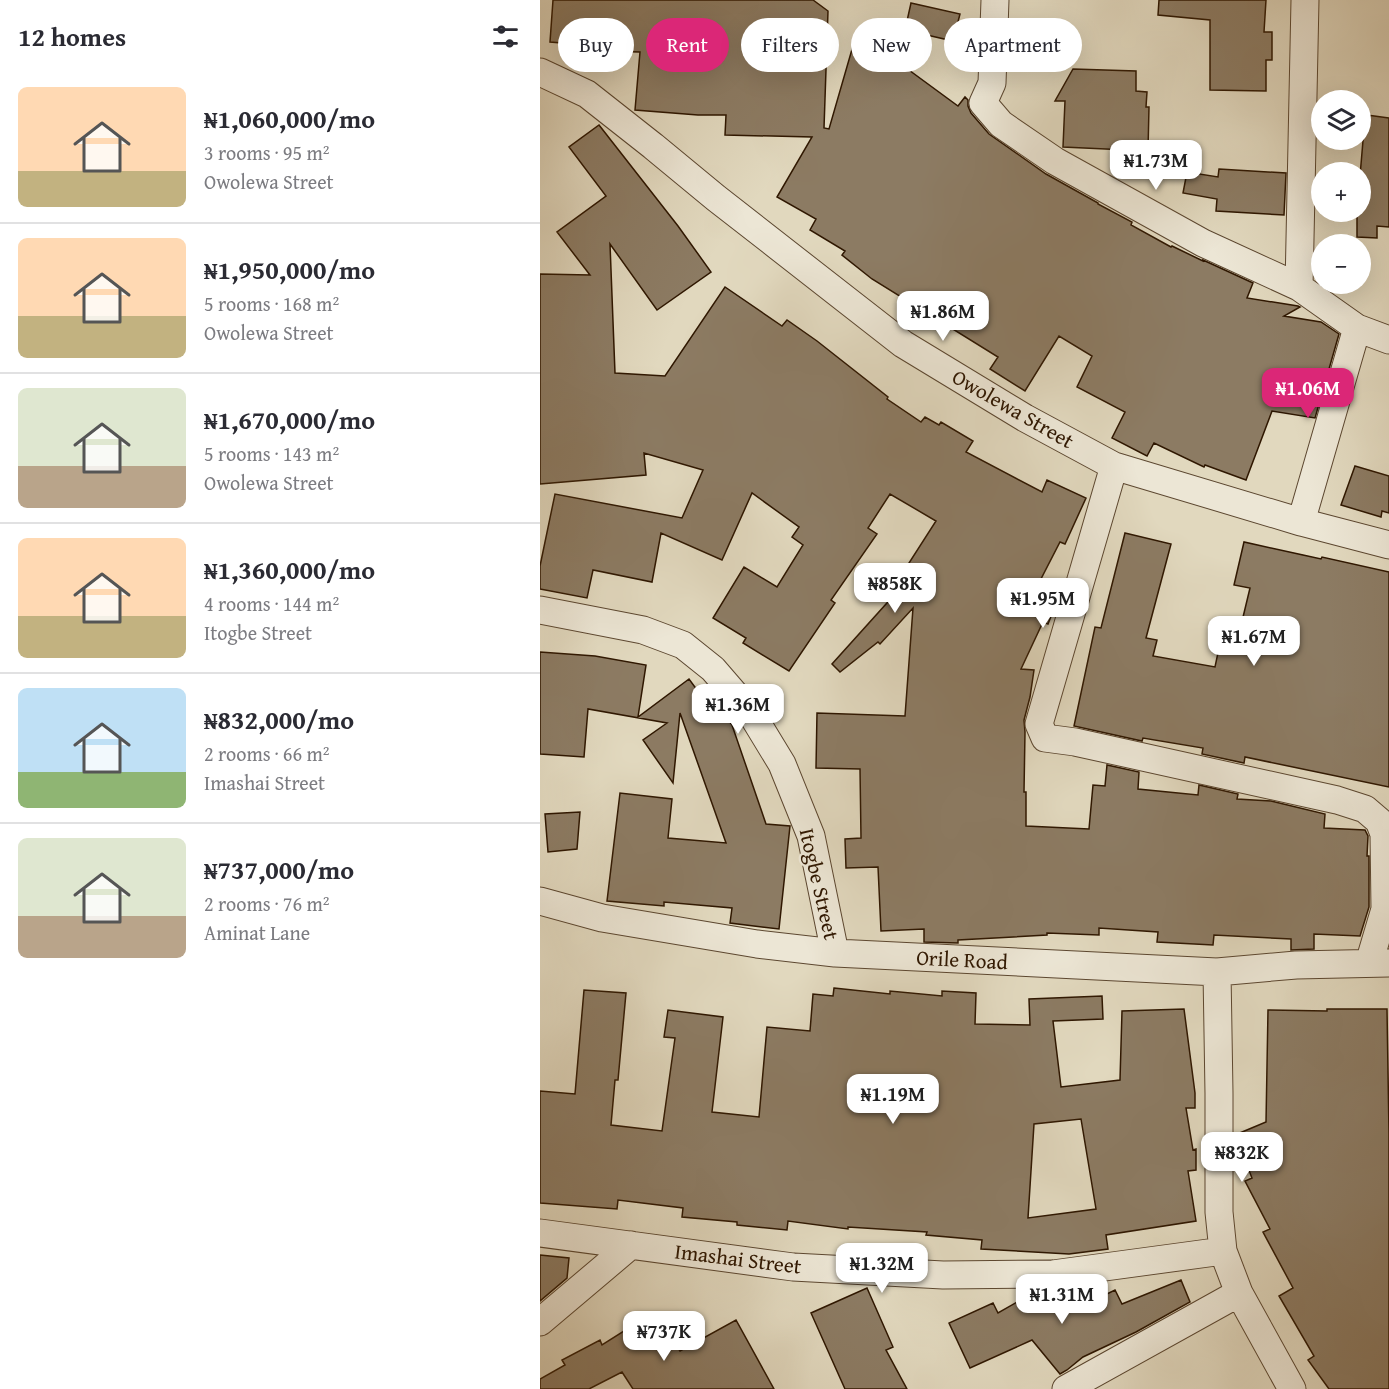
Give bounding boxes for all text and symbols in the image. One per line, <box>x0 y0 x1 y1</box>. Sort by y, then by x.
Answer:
text: 12 homes <box>18 17 126 56</box>
chip: Buy <box>558 18 634 72</box>
chip: Rent <box>646 18 729 72</box>
chip: Filters <box>741 18 839 72</box>
chip: New <box>851 18 932 72</box>
chip: Apartment <box>944 18 1082 72</box>
icon: filters <box>489 20 522 53</box>
map controls <box>1311 90 1371 294</box>
button: layers <box>1311 90 1371 150</box>
text: ₦1,060,000/mo <box>204 99 375 138</box>
icon: home <box>66 111 138 183</box>
text: 3 rooms · 95 m² <box>204 138 330 167</box>
pin: ₦1.73M <box>1107 140 1205 191</box>
text: ₦1.73M <box>1124 145 1188 174</box>
button: + <box>1311 162 1371 222</box>
text: Owolewa Street <box>204 167 334 196</box>
button: − <box>1311 234 1371 294</box>
text: ₦1,950,000/mo <box>204 250 375 289</box>
icon: home <box>66 262 138 334</box>
text: 5 rooms · 168 m² <box>204 289 339 318</box>
pin: ₦1.86M <box>894 291 992 342</box>
text: ₦1.86M <box>911 296 975 325</box>
text: Owolewa Street <box>204 318 334 347</box>
street label: Owolewa Street <box>947 361 1080 456</box>
pin: ₦1.06M <box>1259 368 1357 419</box>
text: ₦1.06M <box>1276 373 1340 402</box>
text: ₦1,670,000/mo <box>204 400 375 439</box>
icon: home <box>66 412 138 484</box>
text: 5 rooms · 143 m² <box>204 439 339 468</box>
text: Owolewa Street <box>204 468 334 497</box>
text: ₦1,360,000/mo <box>204 550 375 589</box>
icon: home <box>66 562 138 634</box>
pin: ₦858K <box>853 563 937 614</box>
text: ₦858K <box>868 568 922 597</box>
pin: ₦1.95M <box>994 578 1092 629</box>
text: ₦1.95M <box>1011 583 1075 612</box>
text: 4 rooms · 144 m² <box>204 589 339 618</box>
pin: ₦1.67M <box>1205 616 1303 667</box>
text: Itogbe Street <box>204 618 312 647</box>
text: ₦1.67M <box>1222 621 1286 650</box>
pin: ₦1.36M <box>689 684 787 735</box>
text: ₦1.36M <box>706 689 770 718</box>
text: ₦832,000/mo <box>204 700 354 739</box>
icon: home <box>66 712 138 784</box>
text: 2 rooms · 66 m² <box>204 739 330 768</box>
text: Imashai Street <box>204 768 325 797</box>
street label: Itogbe Street <box>792 825 847 943</box>
text: ₦737,000/mo <box>204 850 354 889</box>
icon: home <box>66 862 138 934</box>
text: 2 rooms · 76 m² <box>204 889 330 918</box>
text: Aminat Lane <box>204 918 310 947</box>
street label: Orile Road <box>915 942 1009 977</box>
pin: ₦1.19M <box>844 1074 942 1125</box>
text: ₦1.19M <box>861 1079 925 1108</box>
pin: ₦832K <box>1200 1132 1284 1183</box>
text: ₦832K <box>1215 1137 1269 1166</box>
street label: Imashai Street <box>673 1235 804 1282</box>
pin: ₦1.32M <box>833 1243 931 1294</box>
text: ₦1.32M <box>850 1248 914 1277</box>
pin: ₦1.31M <box>1013 1274 1111 1325</box>
text: ₦1.31M <box>1030 1279 1094 1308</box>
pin: ₦737K <box>622 1311 706 1362</box>
text: ₦737K <box>637 1316 691 1345</box>

